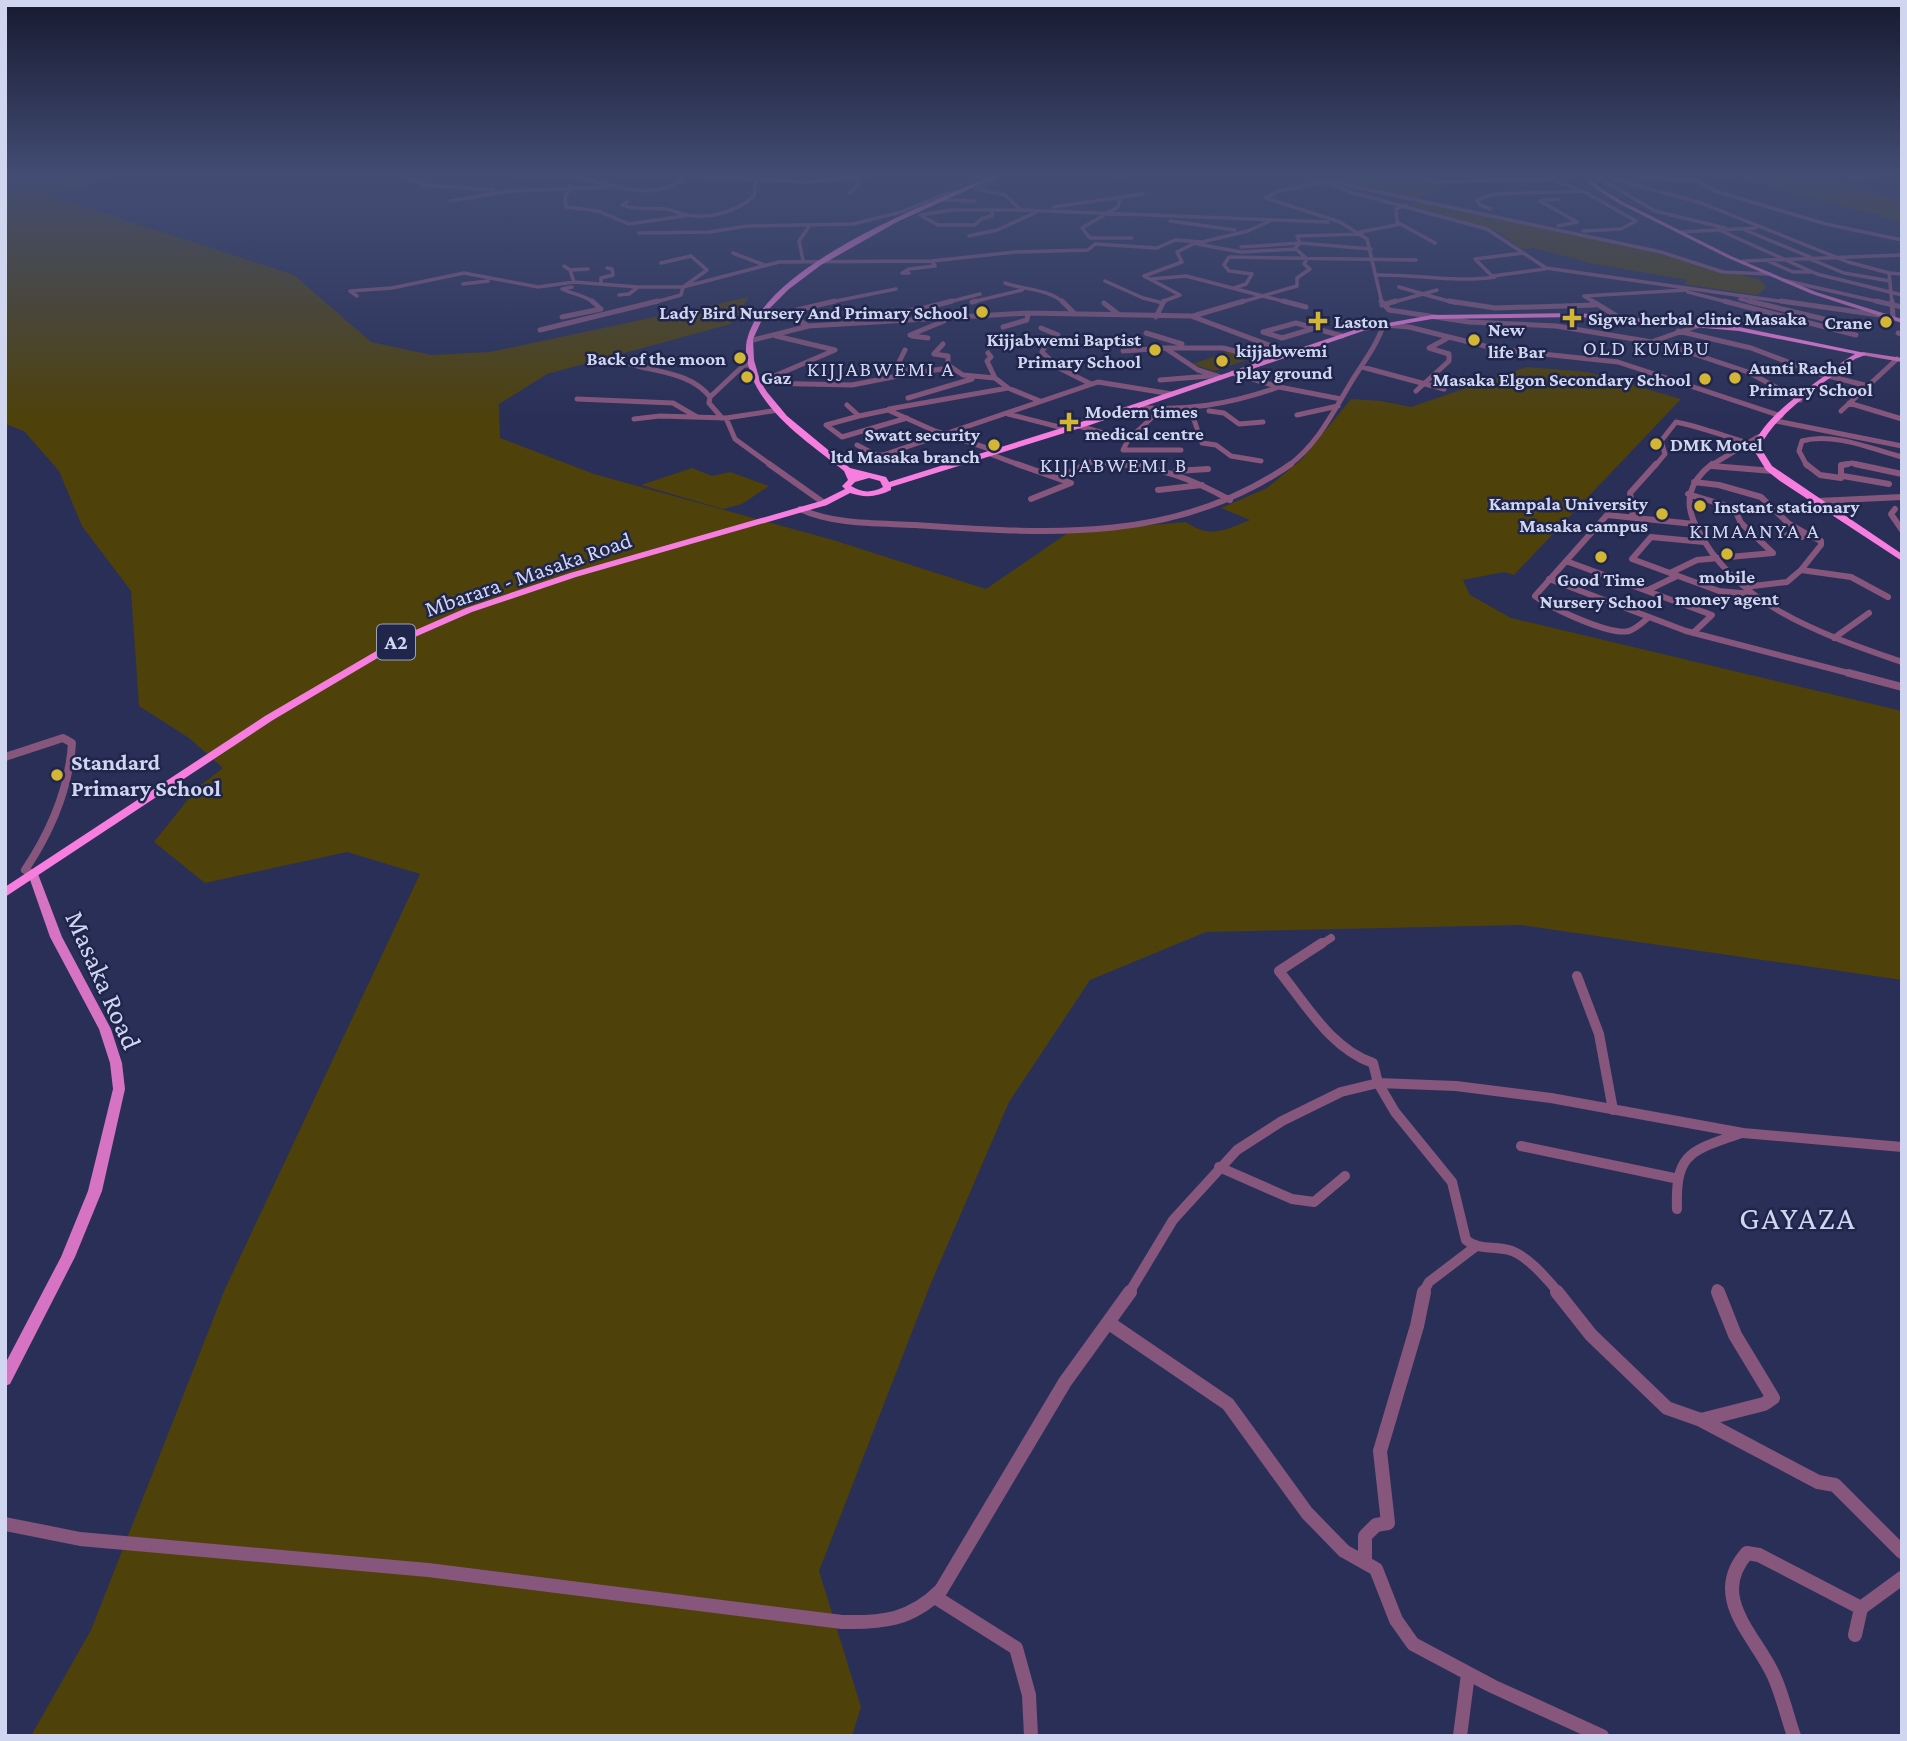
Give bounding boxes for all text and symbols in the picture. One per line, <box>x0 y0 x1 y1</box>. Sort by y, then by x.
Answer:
place label: Lady Bird Nursery And Primary School <box>659 302 968 323</box>
marker: Lady Bird Nursery And Primary School <box>974 304 990 320</box>
marker: Sigwa herbal clinic Masaka <box>1562 308 1582 328</box>
place label: Sigwa herbal clinic Masaka <box>1588 308 1807 329</box>
marker: Laston <box>1308 311 1328 331</box>
place label: Laston <box>1334 311 1389 332</box>
place label: Crane <box>1824 312 1872 333</box>
marker: Crane <box>1878 314 1894 330</box>
place label: New life Bar <box>1488 319 1546 362</box>
place label: Kijjabwemi Baptist Primary School <box>986 329 1141 372</box>
marker: New life Bar <box>1466 332 1482 348</box>
district label: OLD KUMBU <box>1583 336 1711 360</box>
place label: kijjabwemi play ground <box>1236 340 1333 383</box>
marker: Kijjabwemi Baptist Primary School <box>1147 342 1163 358</box>
place label: Back of the moon <box>587 348 726 369</box>
marker: Back of the moon <box>732 350 748 366</box>
marker: kijjabwemi play ground <box>1214 353 1230 369</box>
district label: KIJJABWEMI A <box>807 357 955 381</box>
place label: Aunti Rachel Primary School <box>1748 357 1873 400</box>
place label: Gaz <box>761 367 792 388</box>
marker: Gaz <box>739 369 755 385</box>
place label: Masaka Elgon Secondary School <box>1433 369 1691 390</box>
marker: Aunti Rachel Primary School <box>1727 370 1743 386</box>
marker: Masaka Elgon Secondary School <box>1697 371 1713 387</box>
place label: Modern times medical centre <box>1085 401 1204 444</box>
marker: Modern times medical centre <box>1059 412 1079 432</box>
place label: Swatt security ltd Masaka branch <box>831 424 981 467</box>
place label: DMK Motel <box>1670 434 1763 455</box>
marker: DMK Motel <box>1648 436 1664 452</box>
marker: Swatt security ltd Masaka branch <box>986 437 1002 453</box>
district label: KIJJABWEMI B <box>1040 453 1188 477</box>
place label: Kampala University Masaka campus <box>1489 493 1649 536</box>
place label: Instant stationary <box>1714 496 1860 517</box>
marker: Instant stationary <box>1692 498 1708 514</box>
marker: Kampala University Masaka campus <box>1654 506 1670 522</box>
district label: KIMAANYA A <box>1689 519 1821 543</box>
street label: Mbarara - Masaka Road <box>421 526 635 622</box>
marker: mobile money agent <box>1719 546 1735 562</box>
marker: Good Time Nursery School <box>1593 549 1609 565</box>
place label: mobile money agent <box>1675 566 1779 609</box>
place label: Good Time Nursery School <box>1540 569 1663 612</box>
road number: A2 <box>377 624 415 660</box>
place label: Standard Primary School <box>71 749 221 801</box>
marker: Standard Primary School <box>49 767 65 783</box>
street label: Masaka Road <box>59 906 148 1055</box>
district label: GAYAZA <box>1739 1200 1857 1236</box>

